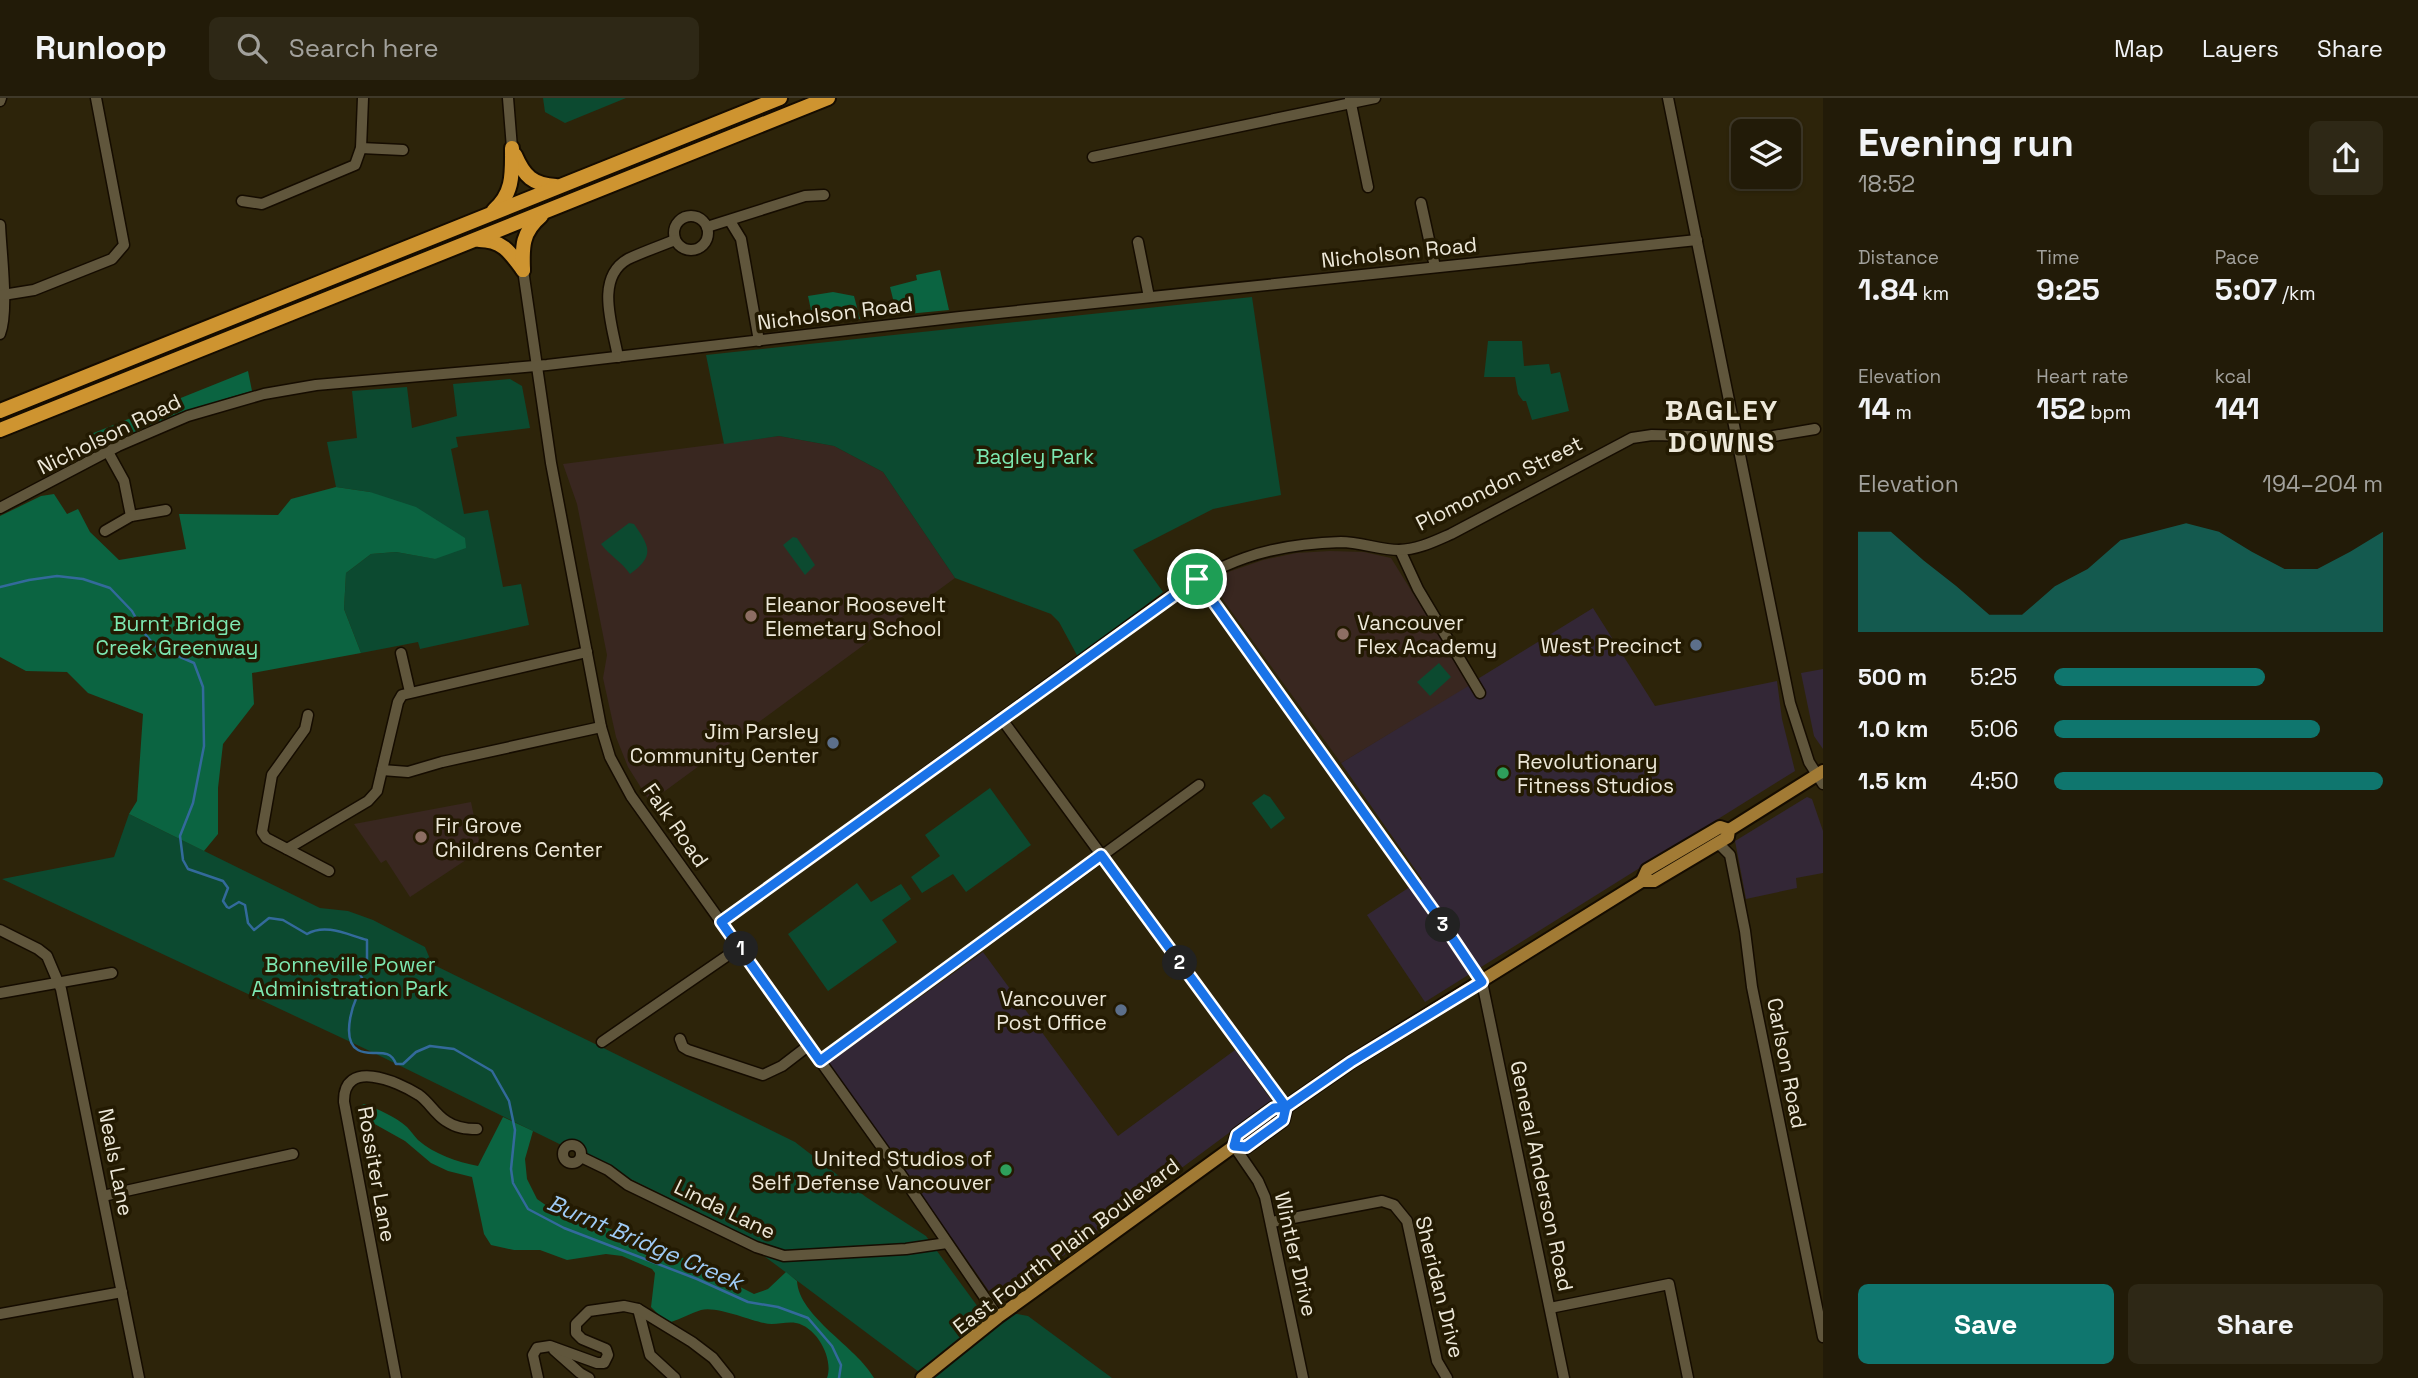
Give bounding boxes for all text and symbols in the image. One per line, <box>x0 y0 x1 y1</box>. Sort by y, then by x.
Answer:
search box <box>209 17 699 80</box>
text: Runloop <box>35 27 167 69</box>
icon: search <box>233 29 271 67</box>
text: Search here <box>289 31 439 65</box>
text: Map <box>2114 33 2164 64</box>
text: Layers <box>2202 33 2279 64</box>
text: Share <box>2317 33 2383 64</box>
map controls <box>1731 119 1801 189</box>
button: layers <box>1731 119 1801 189</box>
text: Evening run <box>1858 119 2074 167</box>
button: share <box>2309 121 2383 195</box>
text: 18:52 <box>1858 169 1915 199</box>
street label: Nicholson Road <box>1320 230 1478 274</box>
text: Distance <box>1858 245 1939 270</box>
text: Time <box>2036 245 2080 270</box>
text: Pace <box>2215 245 2259 270</box>
text: 1.84 <box>1858 270 1918 309</box>
text: 9:25 <box>2036 270 2100 309</box>
text: 5:07 <box>2215 270 2277 309</box>
text: km <box>1918 281 1949 306</box>
text: /km <box>2277 281 2316 306</box>
street label: Nicholson Road <box>756 290 914 336</box>
text: Elevation <box>1858 364 1941 389</box>
text: Heart rate <box>2036 364 2129 389</box>
text: kcal <box>2215 364 2251 389</box>
street label: Nicholson Road <box>33 388 185 480</box>
text: 14 <box>1858 389 1891 428</box>
text: 152 <box>2036 389 2085 428</box>
text: 141 <box>2215 389 2260 428</box>
district label: BAGLEY DOWNS <box>1665 392 1779 460</box>
text: m <box>1891 400 1912 425</box>
text: bpm <box>2085 400 2131 425</box>
street label: Plomondon Street <box>1411 429 1587 537</box>
park label: Bagley Park <box>976 443 1094 470</box>
text: Elevation <box>1858 469 1959 499</box>
text: 194–204 m <box>2262 469 2383 499</box>
pin <box>1167 549 1227 609</box>
icon: arrive <box>1178 560 1216 598</box>
place label: Eleanor Roosevelt Elemetary School <box>765 591 946 642</box>
marker: Eleanor Roosevelt Elemetary School <box>743 608 759 624</box>
place label: Vancouver Flex Academy <box>1357 609 1497 660</box>
park label: Burnt Bridge Creek Greenway <box>96 610 258 661</box>
marker: Vancouver Flex Academy <box>1335 626 1351 642</box>
place label: West Precinct <box>1541 632 1682 659</box>
marker: West Precinct <box>1688 637 1704 653</box>
text: 500 m <box>1858 662 1927 692</box>
text: 5:25 <box>1970 662 2017 692</box>
text: 1.0 km <box>1858 714 1928 744</box>
text: 5:06 <box>1970 714 2018 744</box>
place label: Jim Parsley Community Center <box>630 718 819 769</box>
marker: Jim Parsley Community Center <box>825 735 841 751</box>
place label: Revolutionary Fitness Studios <box>1517 748 1674 799</box>
marker: Revolutionary Fitness Studios <box>1495 765 1511 781</box>
text: 1.5 km <box>1858 766 1928 796</box>
text: 4:50 <box>1970 766 2019 796</box>
street label: Falk Road <box>637 778 715 872</box>
place label: Fir Grove Childrens Center <box>435 812 603 863</box>
marker: Fir Grove Childrens Center <box>413 829 429 845</box>
pin: 3 <box>1426 908 1460 942</box>
text: 3 <box>1437 912 1448 937</box>
pin: 1 <box>724 932 758 966</box>
text: 1 <box>736 936 745 961</box>
pin: 2 <box>1162 946 1198 980</box>
text: 2 <box>1174 950 1185 975</box>
park label: Bonneville Power Administration Park <box>251 951 449 1002</box>
place label: Vancouver Post Office <box>996 985 1107 1036</box>
street label: Carlson Road <box>1761 995 1813 1131</box>
marker: Vancouver Post Office <box>1113 1002 1129 1018</box>
street label: General Anderson Road <box>1504 1058 1580 1294</box>
street label: Rossiter Lane <box>352 1104 402 1244</box>
street label: Neals Lane <box>92 1106 140 1218</box>
place label: United Studios of Self Defense Vancouver <box>751 1145 992 1196</box>
street label: East Fourth Plain Boulevard <box>947 1152 1185 1340</box>
marker: United Studios of Self Defense Vancouver <box>998 1162 1014 1178</box>
street label: Linda Lane <box>670 1173 780 1245</box>
water label: Burnt Bridge Creek <box>543 1187 750 1298</box>
street label: Wintler Drive <box>1269 1189 1323 1319</box>
street label: Sheridan Drive <box>1409 1213 1471 1361</box>
button: Save <box>1858 1284 2114 1364</box>
button: Share <box>2128 1284 2383 1364</box>

